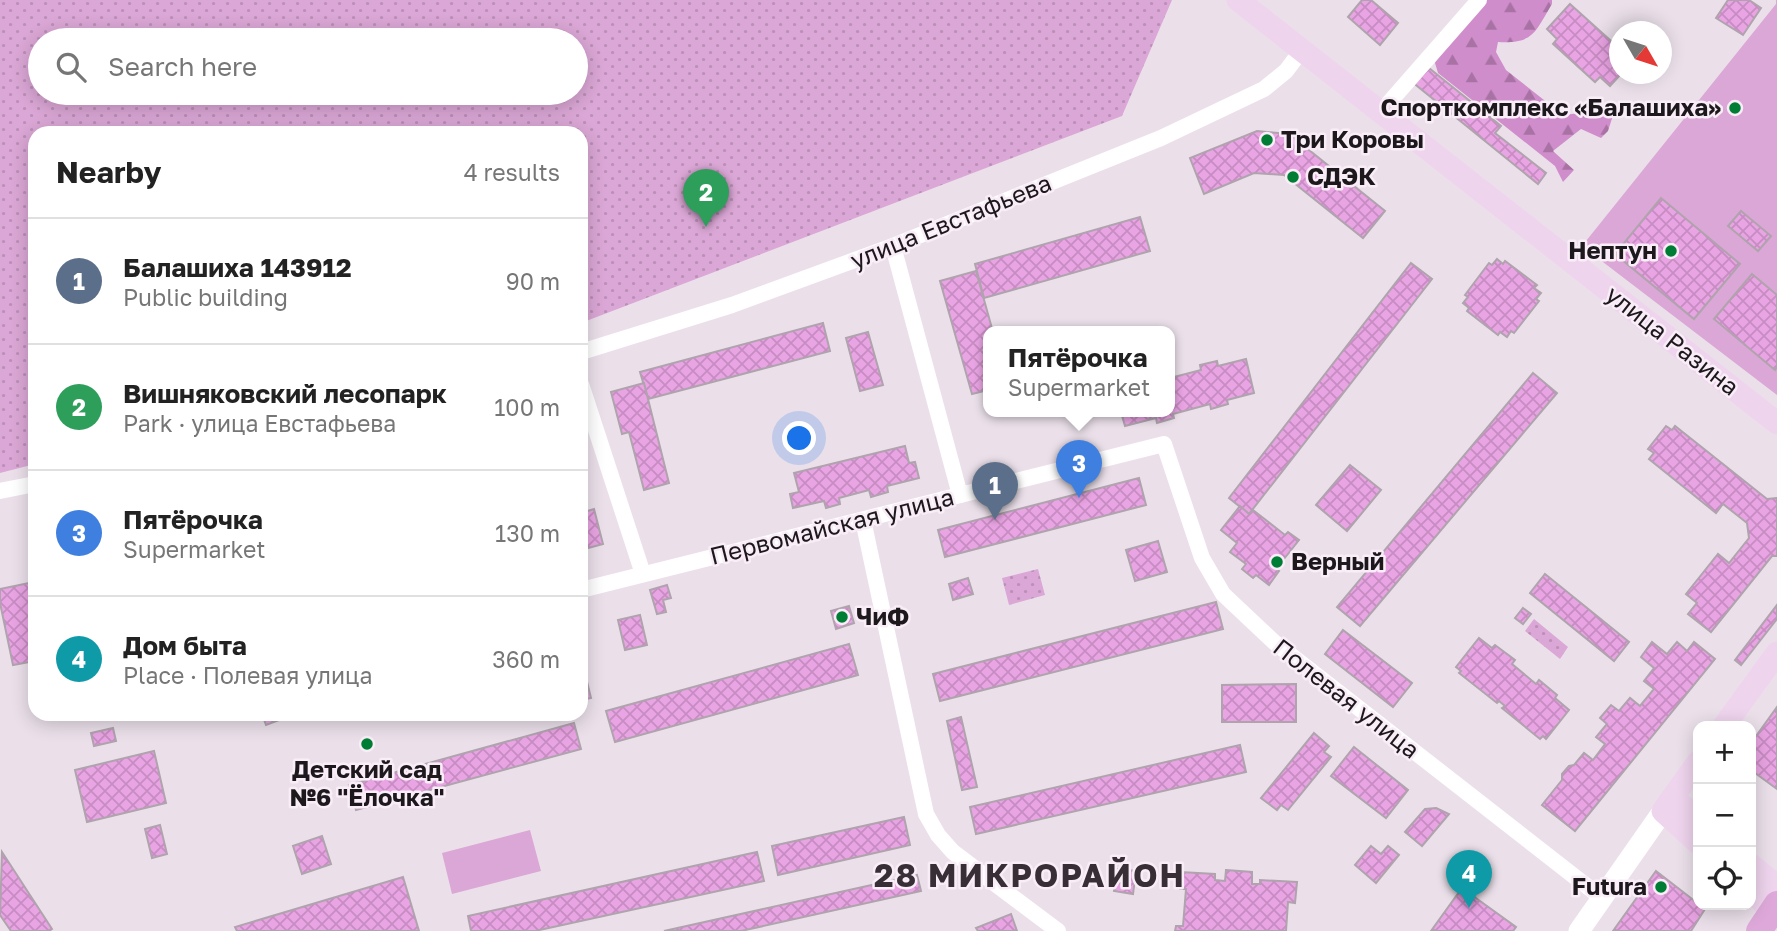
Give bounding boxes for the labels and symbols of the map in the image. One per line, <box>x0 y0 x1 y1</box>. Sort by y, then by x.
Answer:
north arrow <box>1609 21 1672 84</box>
place label: Спорткомплекс «Балашиха» <box>1380 92 1721 121</box>
marker: Спорткомплекс «Балашиха» <box>1727 100 1743 116</box>
place label: Три Коровы <box>1281 124 1424 153</box>
marker: Три Коровы <box>1259 132 1275 148</box>
place label: СДЭК <box>1307 161 1376 190</box>
street label: улица Евстафьева <box>846 167 1055 274</box>
pin: 2 <box>683 169 729 227</box>
marker: СДЭК <box>1285 169 1301 185</box>
place label: Нептун <box>1568 235 1657 264</box>
marker: Нептун <box>1663 243 1679 259</box>
street label: улица Разина <box>1601 279 1745 401</box>
your location <box>782 421 816 455</box>
pin: 3 <box>1056 440 1102 498</box>
pin: 1 <box>972 462 1018 520</box>
street label: Первомайская улица <box>707 481 957 570</box>
place label: Верный <box>1291 546 1384 575</box>
marker: Верный <box>1269 554 1285 570</box>
place label: ЧиФ <box>856 601 909 630</box>
marker: ЧиФ <box>834 609 850 625</box>
street label: Полевая улица <box>1268 632 1426 764</box>
marker: Детский сад №6 "Ёлочка" <box>359 736 375 752</box>
place label: Детский сад №6 "Ёлочка" <box>289 754 445 811</box>
pin: 4 <box>1446 850 1492 908</box>
district label: 28 МИКРОРАЙОН <box>874 856 1186 894</box>
place label: Futura <box>1572 871 1647 900</box>
marker: Futura <box>1653 879 1669 895</box>

